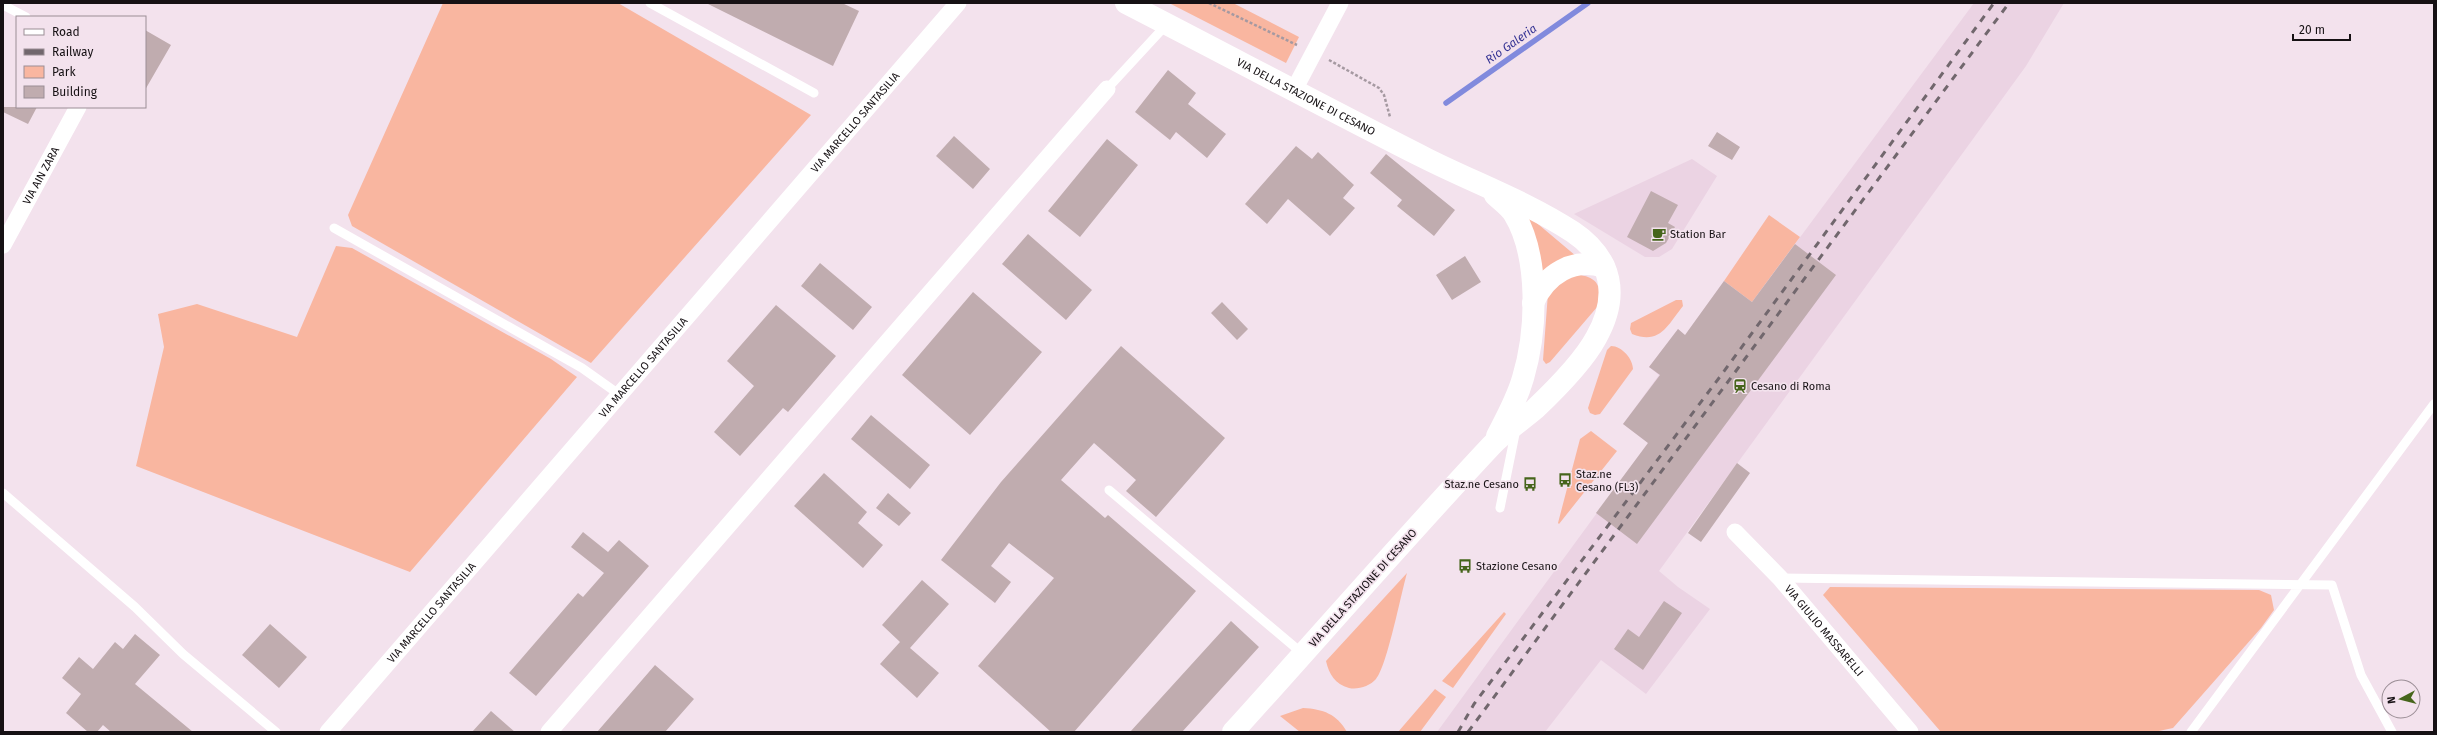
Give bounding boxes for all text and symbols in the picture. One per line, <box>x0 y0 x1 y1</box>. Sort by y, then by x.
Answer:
legend <box>16 16 146 108</box>
scale bar <box>2293 16 2350 42</box>
water label: Rio Galeria <box>1483 21 1539 67</box>
text: 20 m <box>2299 23 2325 37</box>
text: Road <box>52 25 80 39</box>
text: Railway <box>52 45 93 59</box>
street label: VIA DELLA STAZIONE DI CESANO <box>1235 55 1378 138</box>
text: Park <box>52 65 76 79</box>
street label: VIA MARCELLO SANTASILIA <box>808 69 902 175</box>
text: Building <box>52 85 98 99</box>
street label: VIA AIN ZARA <box>20 144 62 207</box>
cafe icon: Station Bar <box>1651 226 1667 242</box>
place label: Station Bar <box>1670 228 1726 241</box>
street label: VIA MARCELLO SANTASILIA <box>596 314 691 420</box>
station icon: Cesano di Roma <box>1732 378 1748 394</box>
place label: Cesano di Roma <box>1751 380 1831 393</box>
place label: Staz.ne Cesano (FL3) <box>1576 468 1639 494</box>
bus stop icon: Staz.ne Cesano (FL3) <box>1557 472 1573 488</box>
bus stop icon: Staz.ne Cesano <box>1522 476 1538 492</box>
place label: Staz.ne Cesano <box>1445 478 1519 491</box>
street label: VIA DELLA STAZIONE DI CESANO <box>1307 526 1419 650</box>
bus stop icon: Stazione Cesano <box>1457 558 1473 574</box>
street label: VIA MARCELLO SANTASILIA <box>384 559 479 665</box>
place label: Stazione Cesano <box>1476 560 1557 573</box>
street label: VIA GIULIO MASSARELLI <box>1782 582 1866 679</box>
north arrow <box>2381 679 2421 719</box>
text: N <box>2385 696 2398 705</box>

